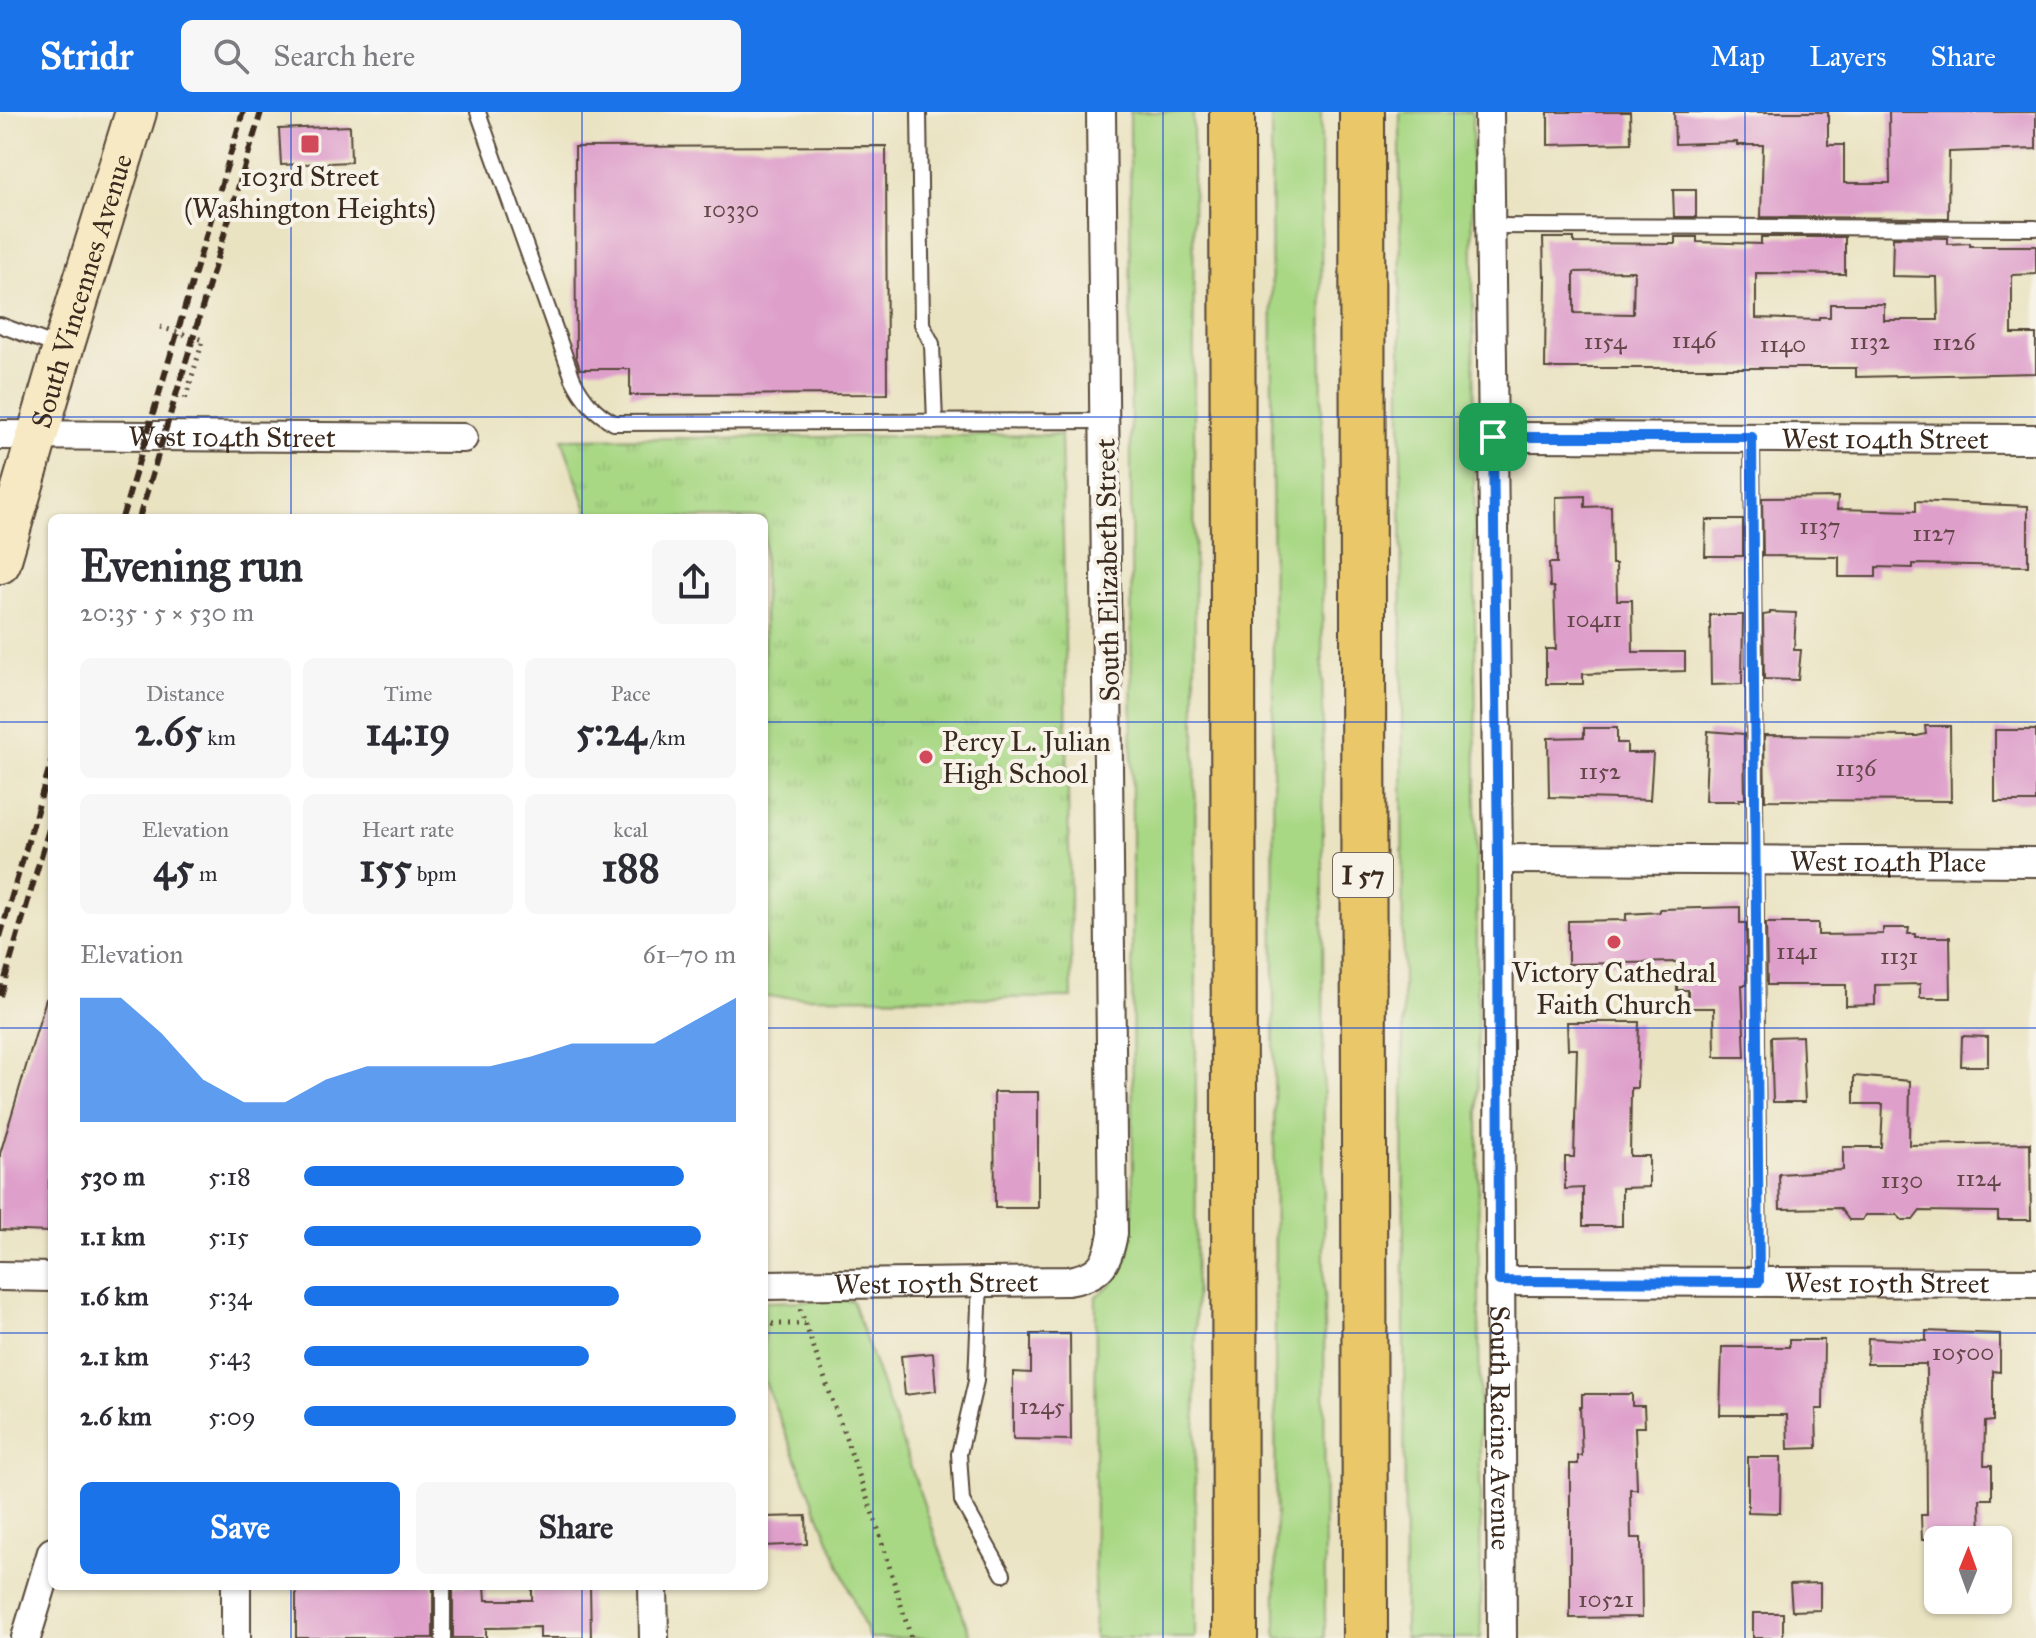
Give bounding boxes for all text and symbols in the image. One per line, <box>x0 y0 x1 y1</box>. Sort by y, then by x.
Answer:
search box <box>181 20 741 92</box>
text: Stridr <box>40 33 133 79</box>
icon: search <box>209 34 253 78</box>
text: Search here <box>273 38 415 74</box>
text: Map <box>1710 39 1765 74</box>
text: Layers <box>1809 39 1887 74</box>
text: Share <box>1931 39 1996 74</box>
marker: 103rd Street (Washington Heights) <box>299 133 321 155</box>
street label: South Vincennes Avenue <box>23 150 140 432</box>
place label: 103rd Street (Washington Heights) <box>184 159 436 226</box>
house number: 10330 <box>703 194 759 224</box>
house number: 1146 <box>1672 325 1717 355</box>
house number: 1154 <box>1584 326 1627 356</box>
house number: 1132 <box>1850 326 1890 356</box>
house number: 1126 <box>1932 327 1976 357</box>
house number: 1140 <box>1760 329 1806 359</box>
pin <box>1459 403 1527 471</box>
icon: arrive <box>1471 415 1515 459</box>
street label: West 104th Street <box>128 419 336 455</box>
street label: West 104th Street <box>1781 421 1989 457</box>
street label: South Elizabeth Street <box>1088 438 1127 702</box>
house number: 1137 <box>1799 511 1841 541</box>
house number: 1127 <box>1913 518 1955 548</box>
text: Evening run <box>80 539 303 593</box>
button: share <box>652 540 736 624</box>
text: 20:35 · 5 × 530 m <box>80 596 254 628</box>
house number: 10411 <box>1566 604 1622 634</box>
text: Distance <box>146 680 225 707</box>
text: Time <box>384 680 432 707</box>
text: Pace <box>611 680 651 707</box>
text: 2.65 <box>135 707 203 756</box>
text: 14:19 <box>365 707 451 756</box>
text: 5:24 <box>576 707 646 756</box>
text: km <box>203 724 236 751</box>
text: /km <box>646 724 686 751</box>
place label: Percy L. Julian High School <box>942 724 1111 791</box>
marker: Percy L. Julian High School <box>917 748 935 766</box>
house number: 1136 <box>1836 753 1877 783</box>
house number: 1152 <box>1579 756 1621 786</box>
text: Elevation <box>142 816 229 843</box>
text: Heart rate <box>362 816 454 843</box>
text: kcal <box>613 816 648 843</box>
text: 45 <box>153 843 194 892</box>
text: 155 <box>359 843 412 892</box>
text: 188 <box>601 843 660 892</box>
street label: West 104th Place <box>1790 844 1986 880</box>
road number: I 57 <box>1333 853 1393 897</box>
text: m <box>194 860 217 887</box>
text: bpm <box>412 860 457 887</box>
marker: Victory Cathedral Faith Church <box>1605 933 1623 951</box>
house number: 1141 <box>1776 936 1818 966</box>
text: Elevation <box>80 938 183 970</box>
text: 61–70 m <box>642 938 736 970</box>
house number: 1131 <box>1880 941 1918 971</box>
place label: Victory Cathedral Faith Church <box>1511 955 1717 1022</box>
text: 530 m <box>80 1160 145 1192</box>
text: 5:18 <box>208 1160 251 1192</box>
house number: 1124 <box>1956 1163 2001 1193</box>
house number: 1130 <box>1881 1165 1923 1195</box>
text: 1.1 km <box>80 1220 145 1252</box>
text: 5:15 <box>208 1220 249 1252</box>
street label: West 105th Street <box>833 1264 1039 1302</box>
street label: West 105th Street <box>1785 1265 1989 1301</box>
text: 1.6 km <box>80 1280 149 1312</box>
text: 5:34 <box>208 1280 252 1312</box>
street label: South Racine Avenue <box>1482 1305 1519 1550</box>
house number: 10500 <box>1932 1337 1994 1367</box>
text: 2.1 km <box>80 1340 149 1372</box>
text: 5:43 <box>208 1340 252 1372</box>
house number: 1245 <box>1019 1391 1065 1421</box>
text: 2.6 km <box>80 1400 152 1432</box>
text: 5:09 <box>208 1400 256 1432</box>
button: Save <box>80 1482 400 1574</box>
button: Share <box>416 1482 736 1574</box>
north arrow <box>1924 1526 2012 1614</box>
map controls <box>1924 1526 2012 1614</box>
house number: 10521 <box>1578 1584 1634 1614</box>

